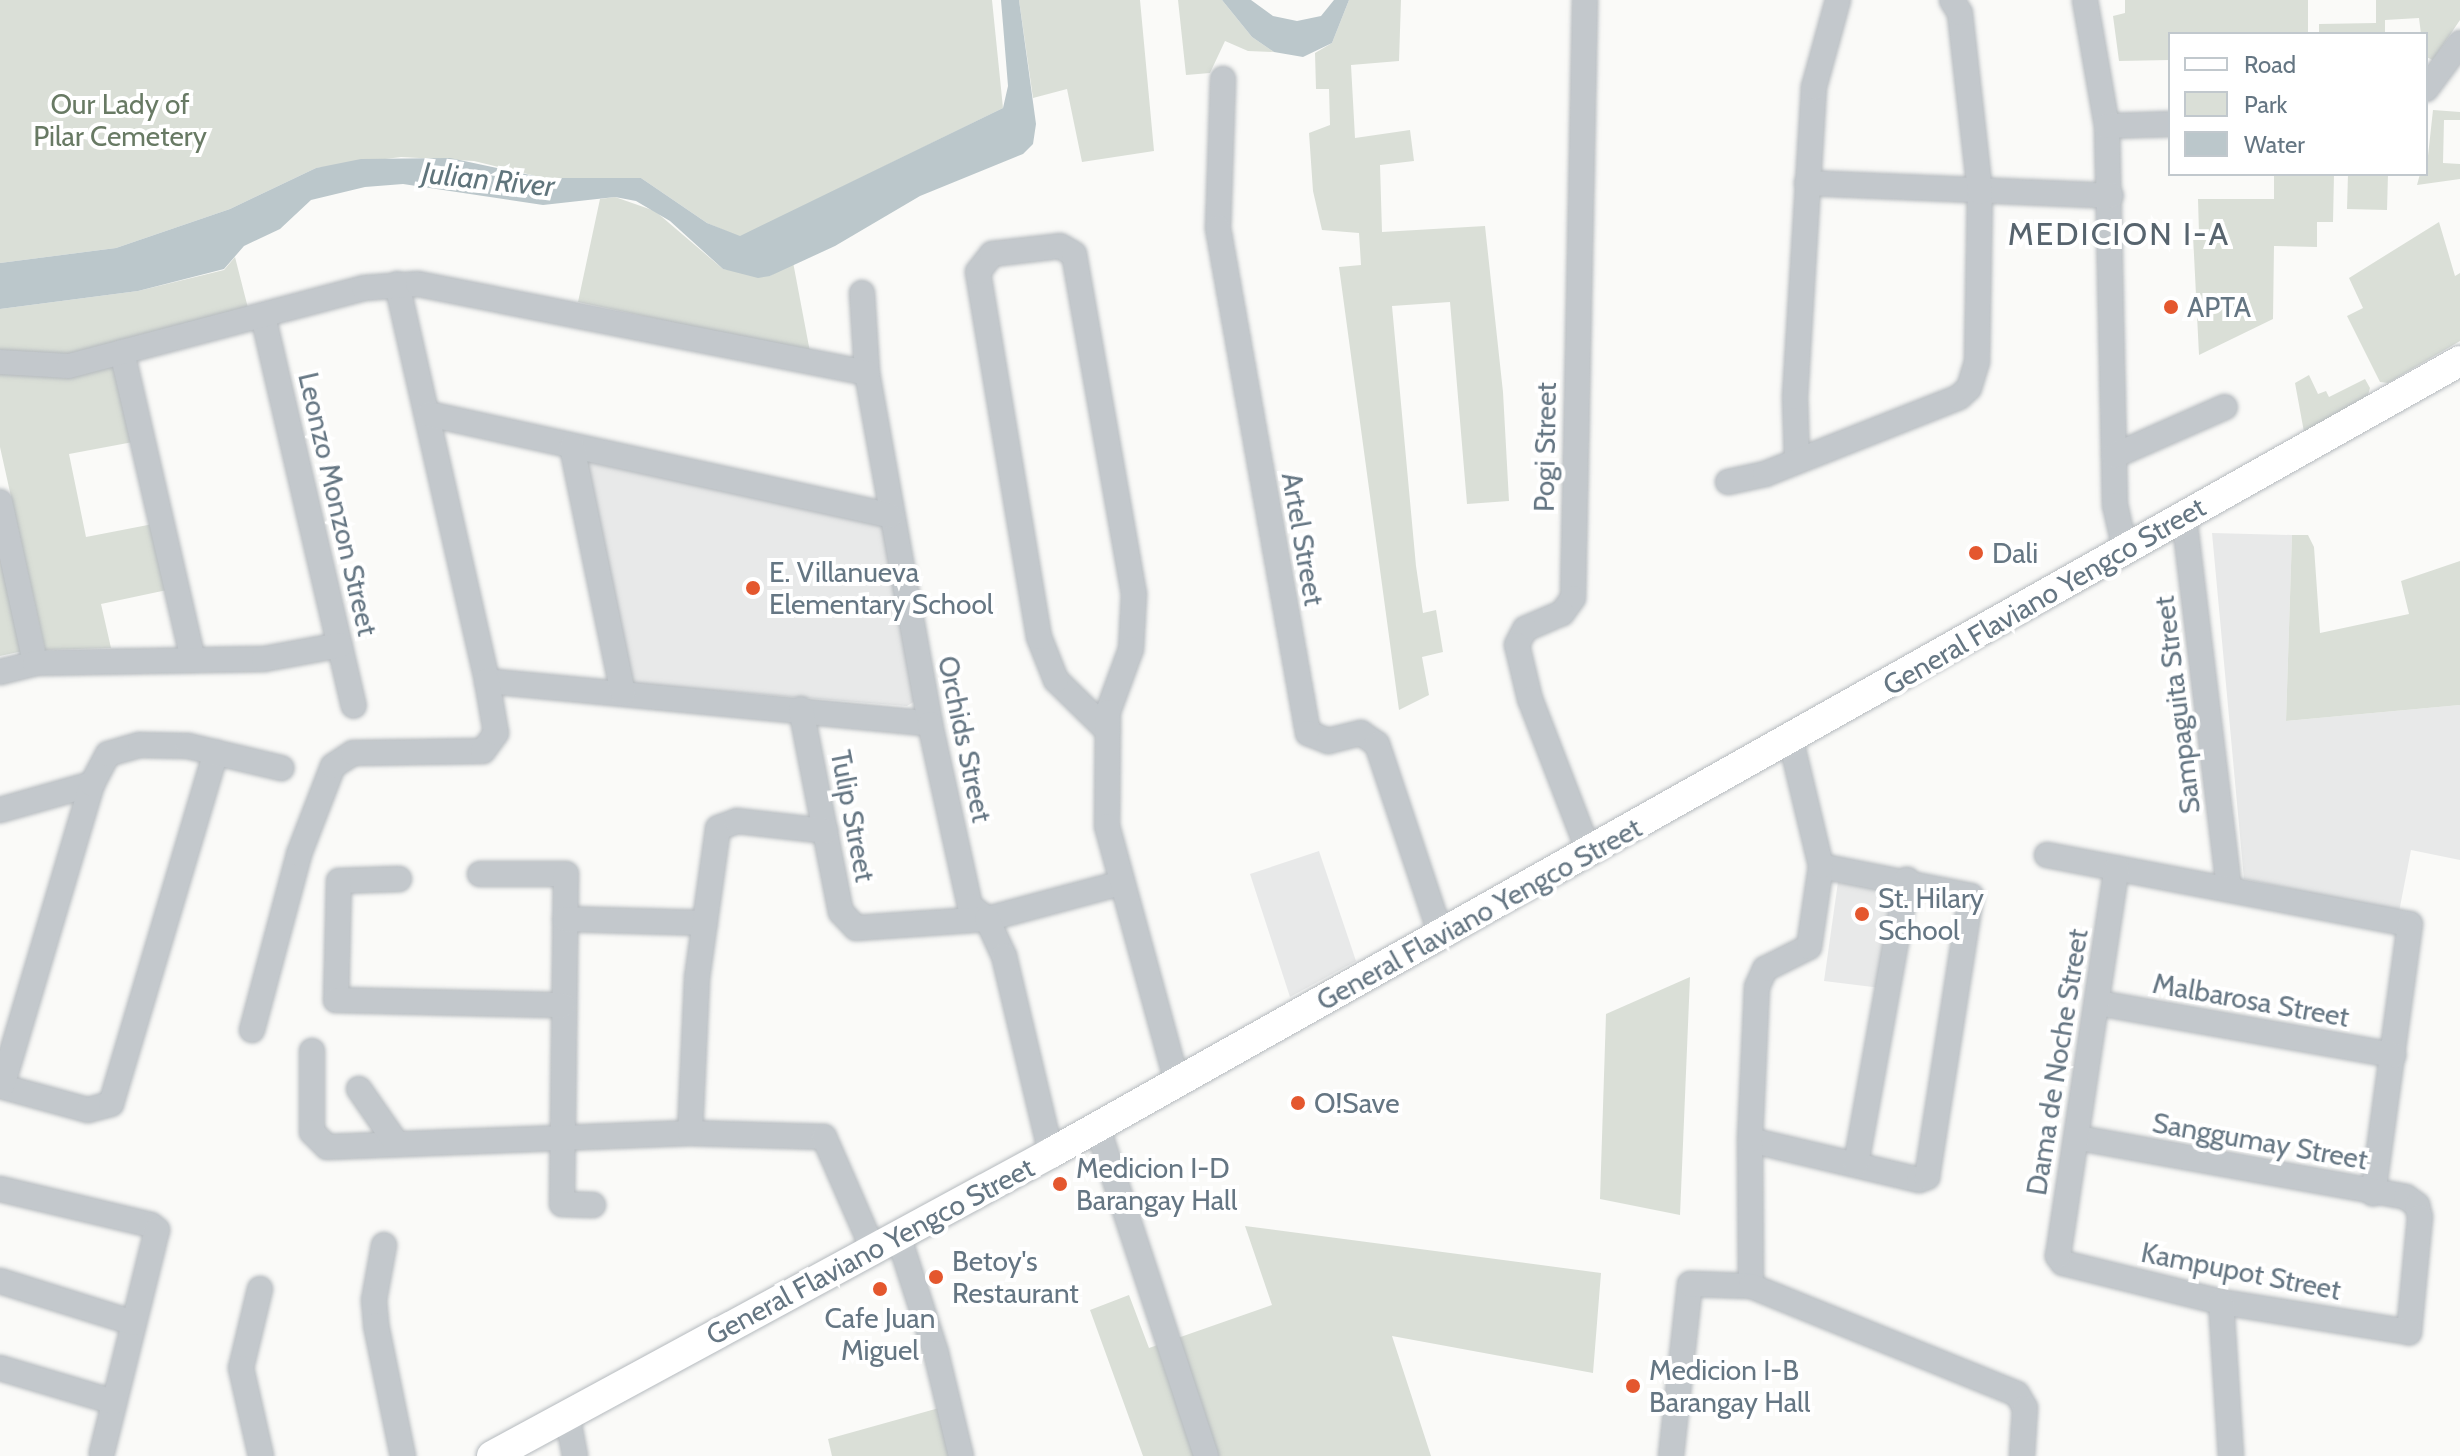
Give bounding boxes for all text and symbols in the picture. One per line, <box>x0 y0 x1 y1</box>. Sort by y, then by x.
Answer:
legend <box>2168 32 2428 176</box>
text: Road <box>2244 50 2296 79</box>
park label: Our Lady of Pilar Cemetery <box>33 87 207 153</box>
text: Park <box>2244 90 2287 119</box>
text: Water <box>2244 130 2305 159</box>
water label: Julian River <box>420 155 556 205</box>
district label: MEDICION I-A <box>2008 215 2230 253</box>
place label: APTA <box>2187 290 2251 324</box>
marker: APTA <box>2162 298 2180 316</box>
street label: Leonzo Monzon Street <box>291 369 385 639</box>
street label: Pogi Street <box>1527 382 1563 512</box>
street label: Artel Street <box>1275 470 1331 608</box>
street label: General Flaviano Yengco Street <box>1877 490 2211 702</box>
place label: Dali <box>1992 536 2038 570</box>
marker: Dali <box>1967 544 1985 562</box>
place label: E. Villanueva Elementary School <box>769 555 993 621</box>
marker: E. Villanueva Elementary School <box>744 579 762 597</box>
street label: Sampaguita Street <box>2147 594 2207 816</box>
street label: Orchids Street <box>931 653 999 825</box>
street label: Tulip Street <box>824 747 882 885</box>
street label: General Flaviano Yengco Street <box>1311 811 1647 1017</box>
place label: St. Hilary School <box>1878 881 1984 947</box>
marker: St. Hilary School <box>1853 905 1871 923</box>
street label: Dama de Noche Street <box>2019 926 2095 1198</box>
street label: Malbarosa Street <box>2150 966 2352 1034</box>
place label: O!Save <box>1314 1086 1399 1120</box>
marker: O!Save <box>1289 1094 1307 1112</box>
street label: Sanggumay Street <box>2150 1106 2370 1176</box>
street label: General Flaviano Yengco Street <box>700 1150 1040 1352</box>
place label: Medicion I-D Barangay Hall <box>1076 1151 1237 1217</box>
marker: Medicion I-D Barangay Hall <box>1051 1175 1069 1193</box>
street label: Kampupot Street <box>2138 1235 2344 1307</box>
place label: Betoy's Restaurant <box>952 1244 1079 1310</box>
marker: Betoy's Restaurant <box>927 1268 945 1286</box>
marker: Cafe Juan Miguel <box>871 1280 889 1298</box>
place label: Cafe Juan Miguel <box>825 1301 935 1367</box>
place label: Medicion I-B Barangay Hall <box>1649 1353 1810 1419</box>
marker: Medicion I-B Barangay Hall <box>1624 1377 1642 1395</box>

